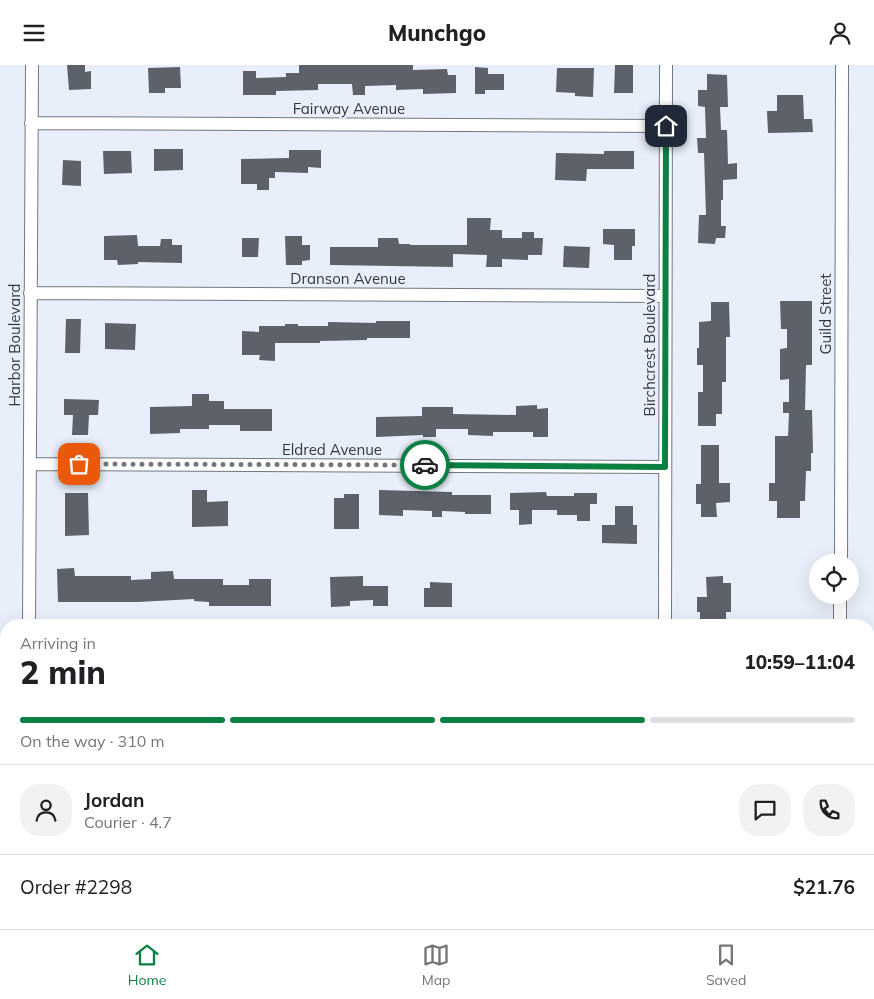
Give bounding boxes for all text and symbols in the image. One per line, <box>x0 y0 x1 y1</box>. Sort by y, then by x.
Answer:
icon: menu <box>20 19 48 47</box>
text: Munchgo <box>388 19 486 47</box>
icon: person <box>826 19 854 47</box>
street label: Fairway Avenue <box>293 99 405 118</box>
pin <box>645 105 687 147</box>
icon: home <box>652 112 680 140</box>
street label: Dranson Avenue <box>290 269 406 288</box>
street label: Birchcrest Boulevard <box>640 273 659 417</box>
street label: Guild Street <box>816 273 835 355</box>
street label: Harbor Boulevard <box>5 283 24 407</box>
street label: Eldred Avenue <box>282 440 382 459</box>
courier <box>400 440 450 490</box>
pin <box>58 443 100 485</box>
icon: bag <box>65 450 93 478</box>
icon: car <box>411 451 439 479</box>
map controls <box>809 554 859 604</box>
button: locate <box>809 554 859 604</box>
text: Arriving in <box>20 633 96 653</box>
text: 10:59–11:04 <box>744 650 855 674</box>
text: 2 min <box>20 652 106 692</box>
text: On the way · 310 m <box>20 731 165 751</box>
button: person <box>20 784 72 836</box>
button: chat <box>739 784 791 836</box>
button: phone <box>803 784 855 836</box>
text: Jordan <box>84 788 144 812</box>
text: Courier · 4.7 <box>84 812 172 832</box>
text: Order #2298 <box>20 875 132 899</box>
text: $21.76 <box>793 875 855 899</box>
tab: Home <box>128 941 166 989</box>
tab: Map <box>422 941 451 989</box>
tab: Saved <box>706 941 746 989</box>

